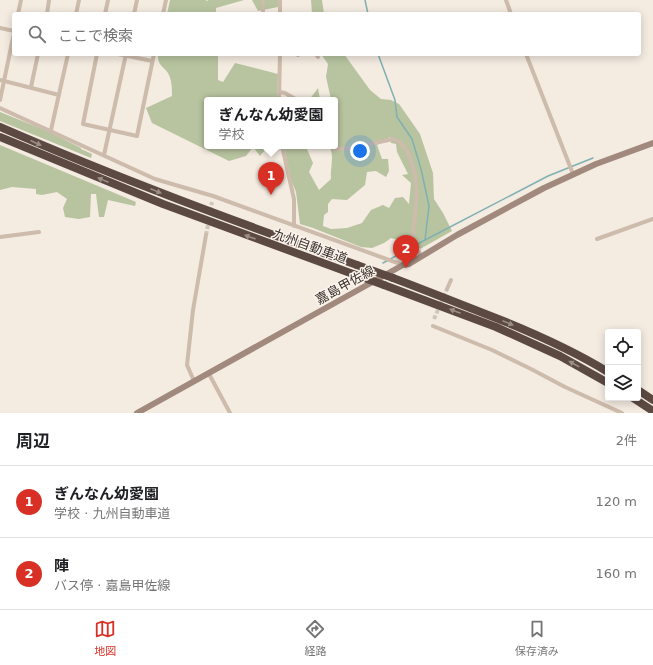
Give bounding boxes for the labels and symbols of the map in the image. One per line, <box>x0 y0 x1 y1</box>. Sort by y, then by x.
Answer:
one-way arrow <box>30 140 42 146</box>
your location <box>350 141 370 161</box>
pin: 1 <box>258 162 284 195</box>
one-way arrow <box>96 176 108 182</box>
one-way arrow <box>151 188 162 194</box>
street label: 九州自動車道 <box>271 226 349 266</box>
one-way arrow <box>244 233 256 239</box>
pin: 2 <box>393 235 419 268</box>
street label: 嘉島甲佐線 <box>313 263 377 307</box>
one-way arrow <box>449 307 461 313</box>
one-way arrow <box>502 320 513 326</box>
one-way arrow <box>568 360 580 367</box>

